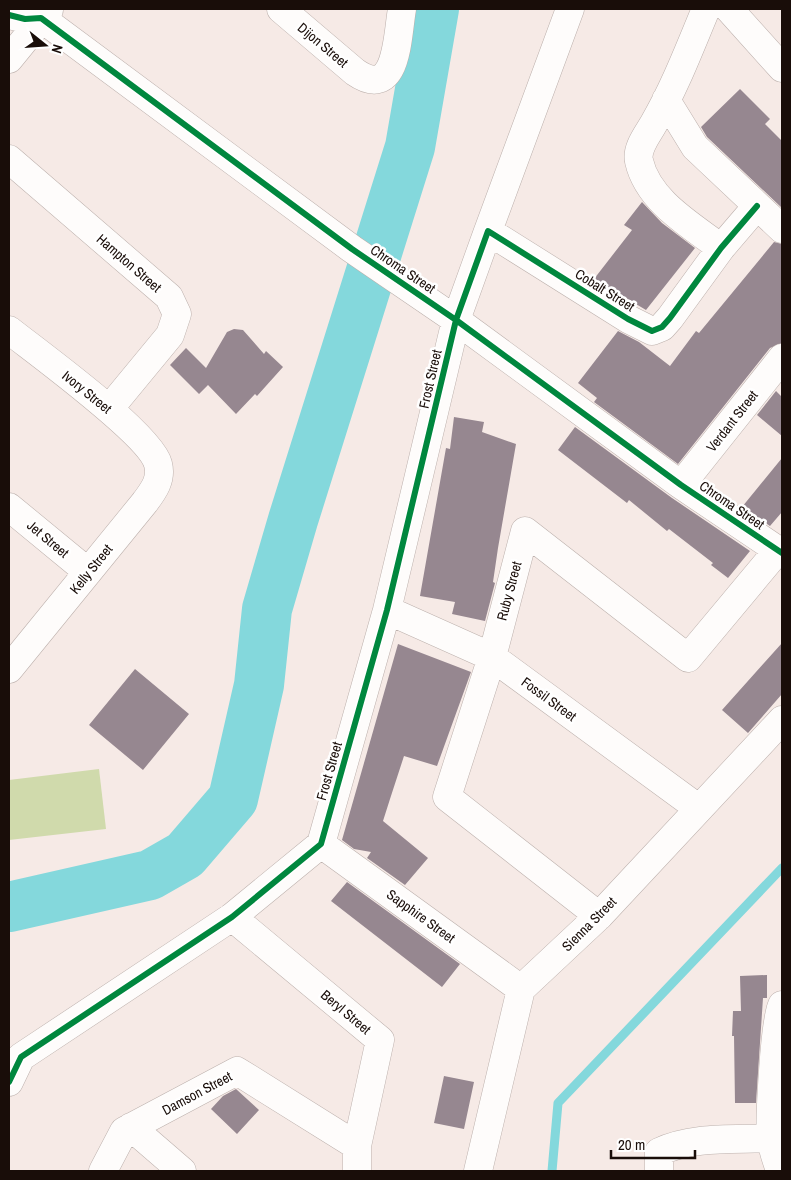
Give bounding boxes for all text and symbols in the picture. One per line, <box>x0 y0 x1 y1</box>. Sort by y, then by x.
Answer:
street label: Dijon Street <box>294 19 352 71</box>
north arrow <box>20 20 70 70</box>
text: N <box>48 42 67 55</box>
street label: Hampton Street <box>93 230 165 296</box>
street label: Chroma Street <box>367 241 439 297</box>
street label: Cobalt Street <box>572 265 638 315</box>
street label: Frost Street <box>414 348 446 410</box>
street label: Ivory Street <box>59 367 115 417</box>
street label: Verdant Street <box>702 387 762 455</box>
street label: Chroma Street <box>696 477 768 533</box>
street label: Jet Street <box>23 516 73 562</box>
street label: Kelly Street <box>66 541 116 597</box>
street label: Ruby Street <box>492 559 526 623</box>
street label: Fossil Street <box>518 673 580 725</box>
street label: Frost Street <box>312 740 346 802</box>
street label: Sapphire Street <box>383 885 459 947</box>
street label: Sienna Street <box>558 893 620 955</box>
street label: Beryl Street <box>317 986 375 1038</box>
street label: Damson Street <box>159 1067 235 1119</box>
scale bar <box>611 1128 695 1160</box>
text: 20 m <box>618 1134 645 1155</box>

